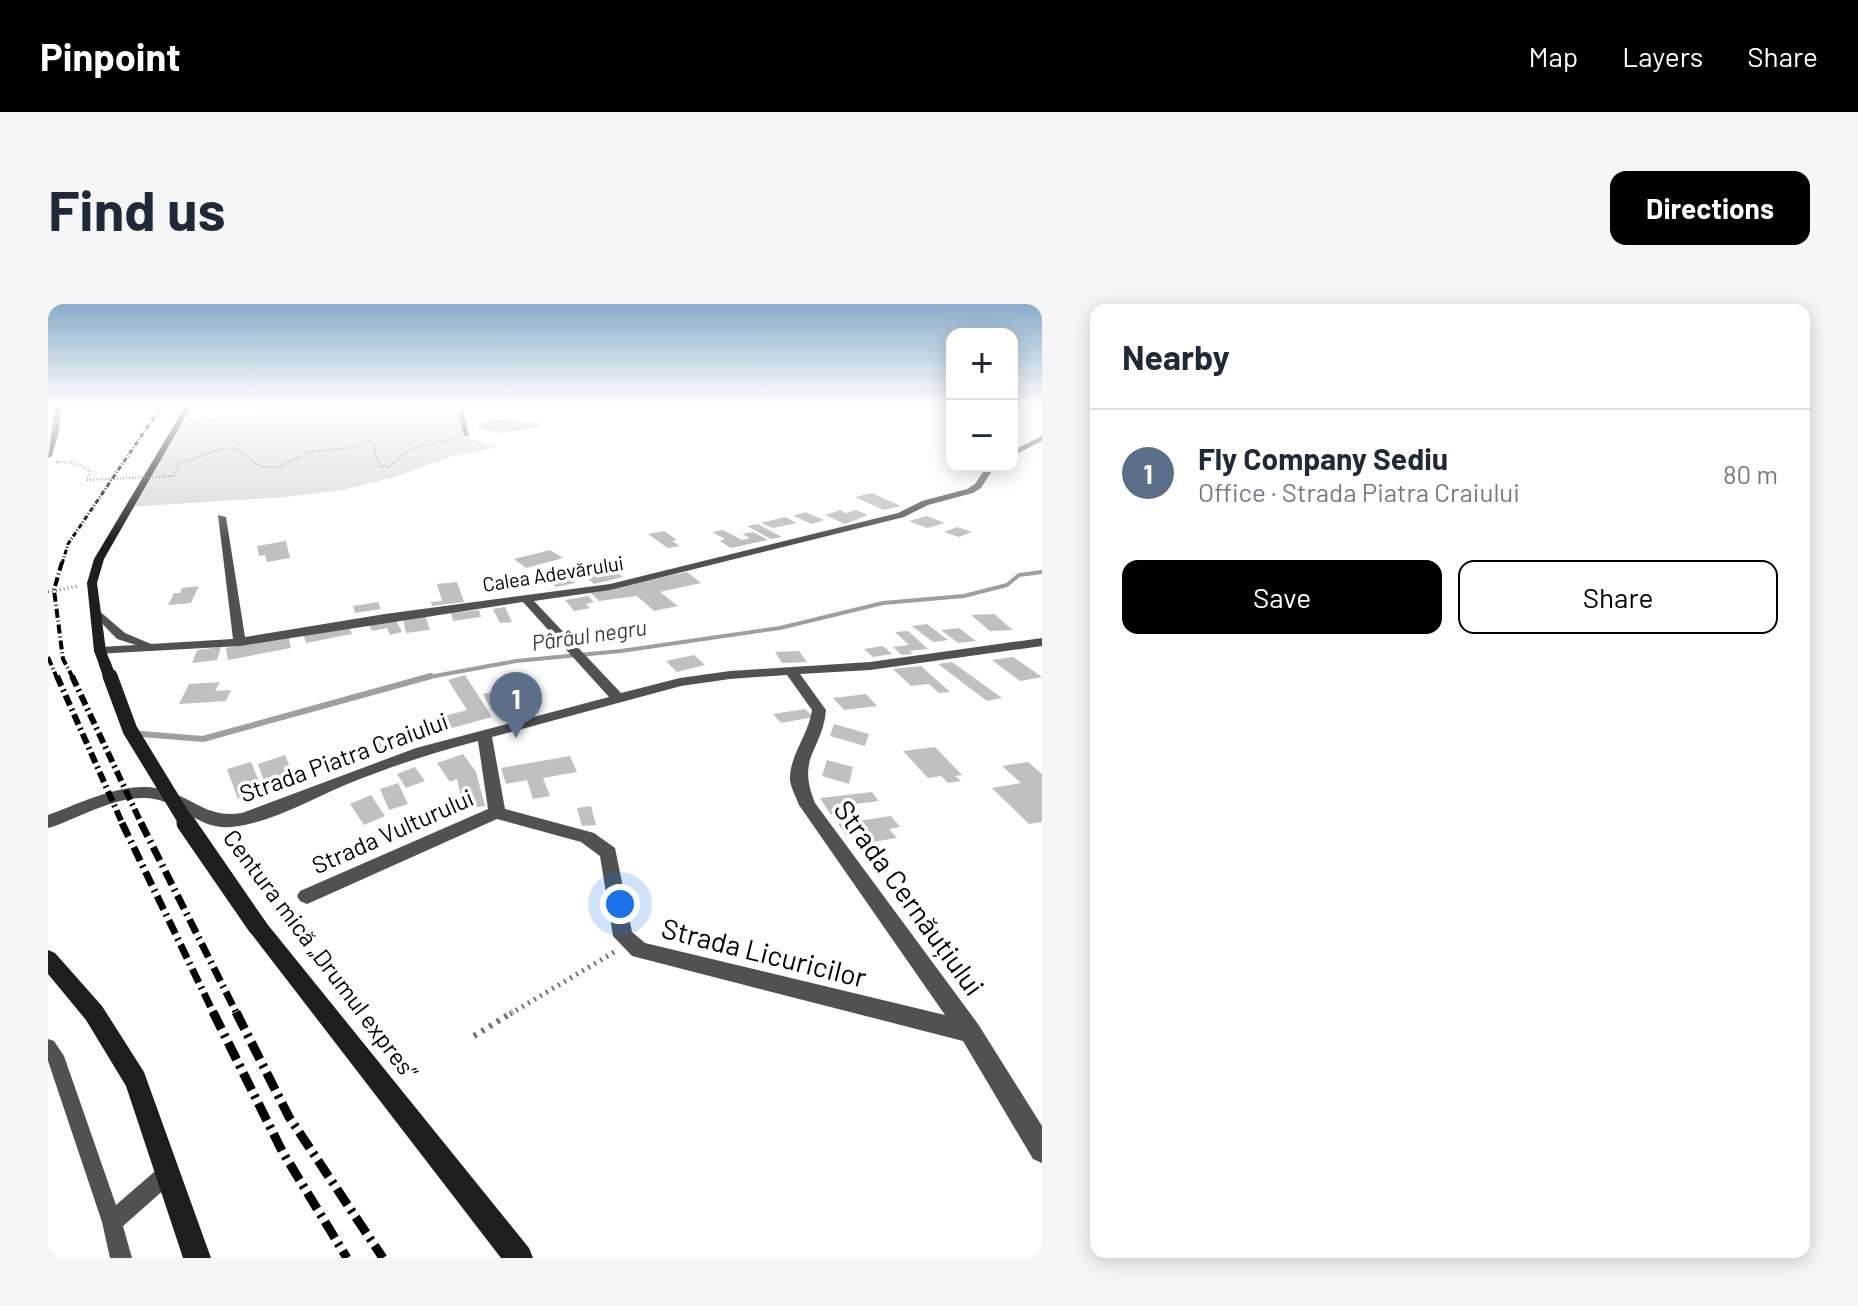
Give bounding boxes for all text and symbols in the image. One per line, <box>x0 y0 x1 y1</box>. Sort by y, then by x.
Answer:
text: Pinpoint <box>40 33 181 79</box>
text: Map <box>1528 39 1578 73</box>
text: Layers <box>1622 39 1703 73</box>
text: Share <box>1747 39 1818 73</box>
button: Directions <box>1610 171 1810 245</box>
text: Find us <box>48 175 226 242</box>
map controls <box>946 328 1018 472</box>
button: + <box>946 328 1018 400</box>
text: Nearby <box>1122 336 1230 377</box>
button: − <box>946 400 1018 472</box>
text: Fly Company Sediu <box>1198 440 1448 476</box>
text: 1 <box>1143 458 1153 489</box>
text: 80 m <box>1723 458 1778 489</box>
text: Office · Strada Piatra Craiului <box>1198 476 1520 507</box>
street label: Calea Adevărului <box>480 550 625 596</box>
button: Save <box>1122 560 1442 634</box>
button: Share <box>1458 560 1778 634</box>
water label: Pârâul negru <box>530 613 648 655</box>
pin: 1 <box>490 672 542 738</box>
street label: Strada Piatra Craiului <box>235 705 452 808</box>
street label: Strada Vulturului <box>307 782 478 879</box>
street label: Strada Cernăuțiului <box>827 793 992 1002</box>
street label: Centura mică „Drumul expres” <box>218 823 425 1085</box>
your location <box>600 884 640 924</box>
street label: Strada Licuricilor <box>658 910 870 994</box>

